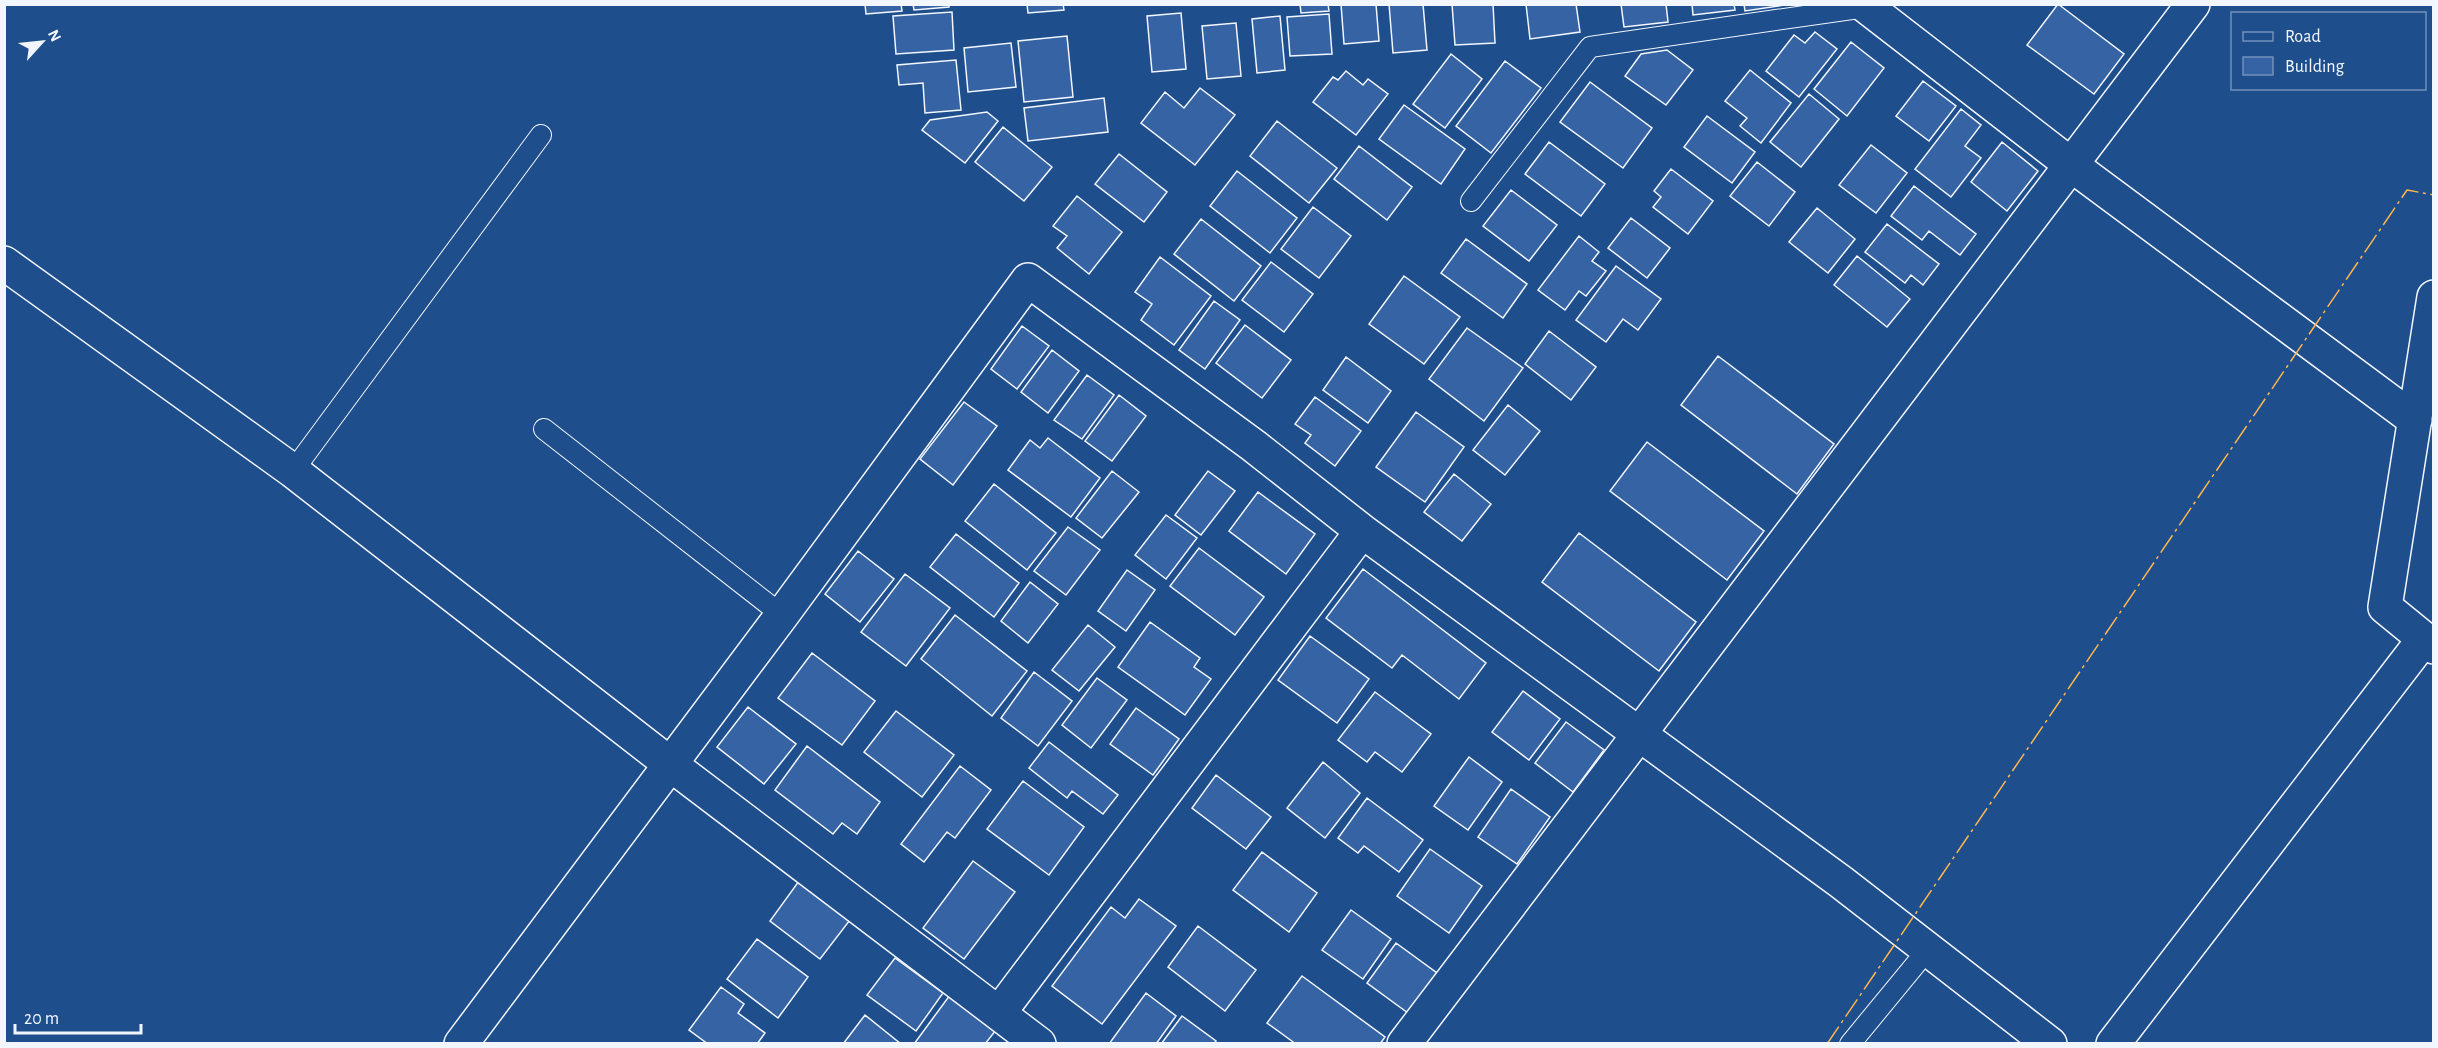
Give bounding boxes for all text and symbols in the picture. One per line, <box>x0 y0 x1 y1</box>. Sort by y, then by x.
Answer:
north arrow <box>12 12 72 72</box>
legend <box>2231 12 2426 90</box>
text: N <box>45 27 64 44</box>
text: Road <box>2285 28 2321 46</box>
text: Building <box>2285 58 2345 76</box>
scale bar <box>15 997 141 1035</box>
text: 20 m <box>24 1010 59 1028</box>

